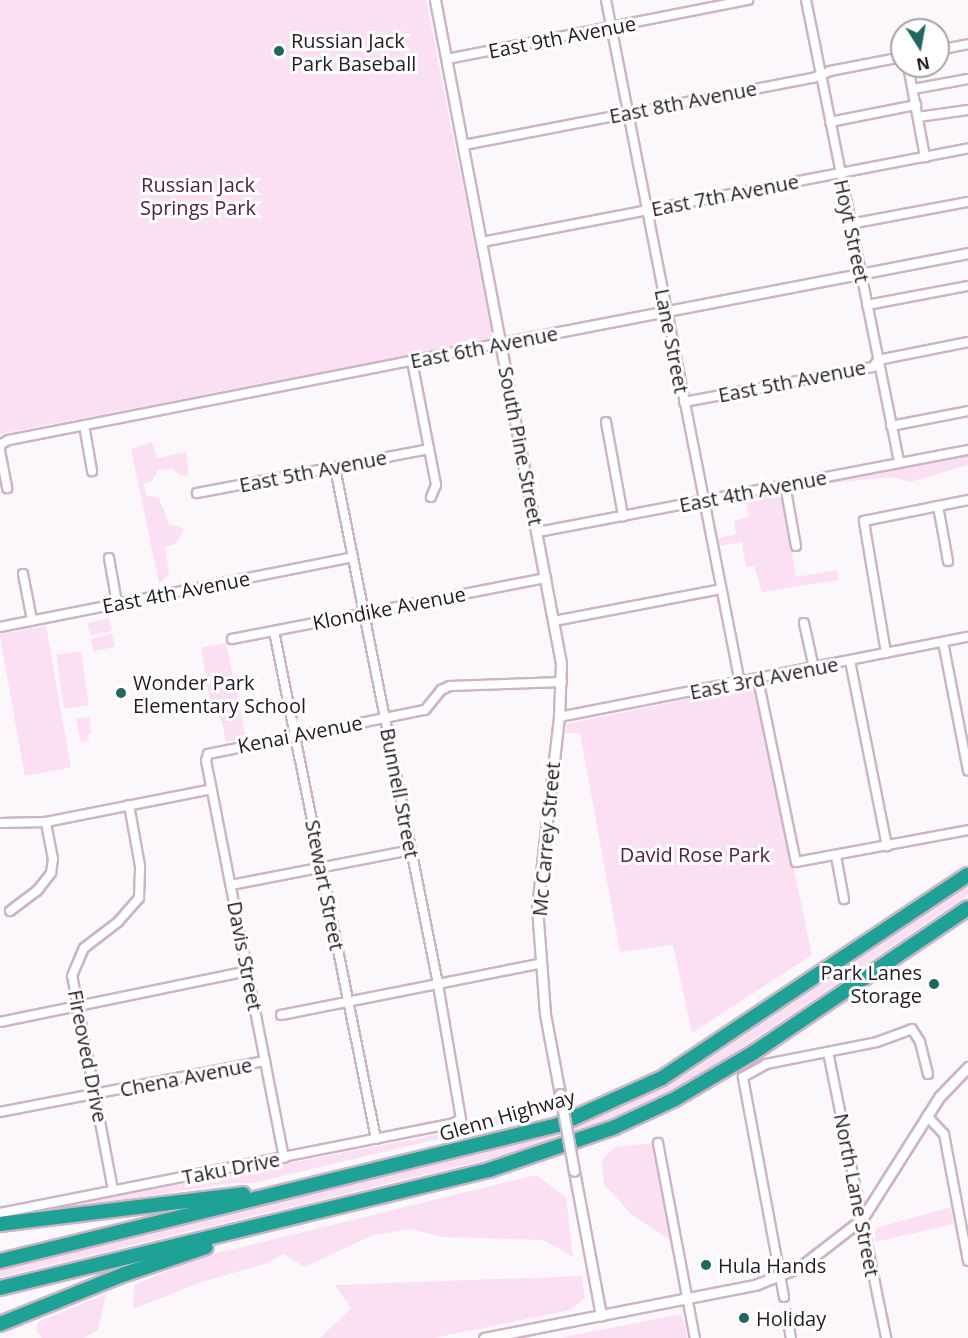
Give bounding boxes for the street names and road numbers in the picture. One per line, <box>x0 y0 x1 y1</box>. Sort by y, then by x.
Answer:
street label: East 9th Avenue <box>486 11 638 63</box>
street label: East 8th Avenue <box>607 76 759 128</box>
street label: East 7th Avenue <box>649 169 801 221</box>
street label: Hoyt Street <box>829 177 875 285</box>
street label: Lane Street <box>650 287 694 395</box>
street label: East 6th Avenue <box>408 321 560 373</box>
street label: East 5th Avenue <box>716 355 868 407</box>
street label: South Pine Street <box>494 364 548 528</box>
street label: East 5th Avenue <box>237 445 389 497</box>
street label: East 4th Avenue <box>677 465 829 517</box>
street label: East 4th Avenue <box>100 566 252 618</box>
street label: Klondike Avenue <box>310 581 468 635</box>
street label: East 3rd Avenue <box>688 652 840 704</box>
street label: Kenai Avenue <box>236 710 364 758</box>
street label: Bunnell Street <box>376 726 424 860</box>
street label: Mc Carrey Street <box>527 761 565 917</box>
street label: Stewart Street <box>301 818 349 952</box>
street label: Davis Street <box>223 899 267 1013</box>
street label: Fireoved Drive <box>63 988 113 1124</box>
street label: Chena Avenue <box>118 1052 254 1102</box>
street label: Glenn Highway <box>436 1084 578 1146</box>
street label: North Lane Street <box>829 1111 885 1279</box>
street label: Taku Drive <box>180 1147 282 1189</box>

